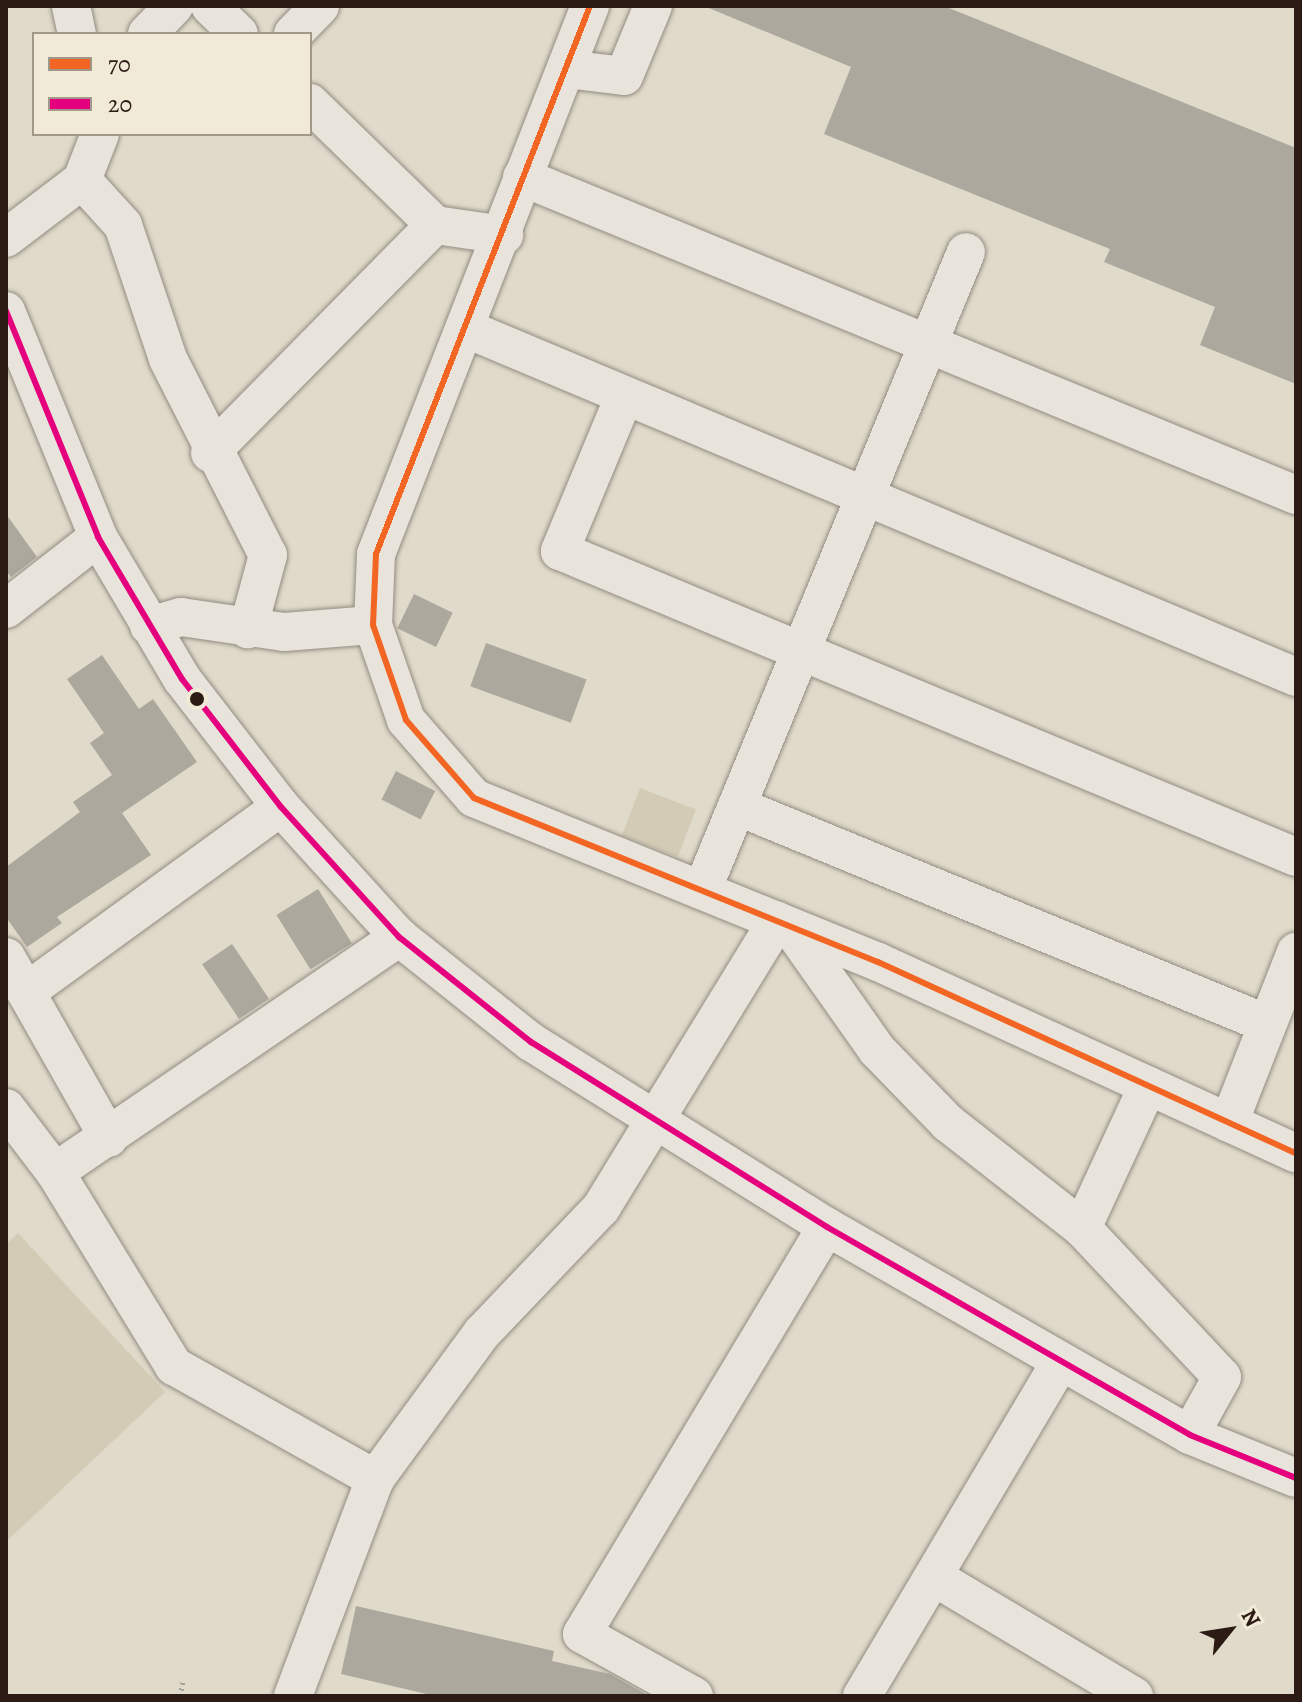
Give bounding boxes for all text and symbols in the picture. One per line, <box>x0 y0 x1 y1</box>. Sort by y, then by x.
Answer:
legend <box>32 32 312 136</box>
text: 70 <box>108 48 131 80</box>
text: 20 <box>108 88 132 120</box>
unlabelled marker <box>189 691 205 707</box>
north arrow <box>1190 1590 1270 1670</box>
text: N <box>1234 1604 1268 1632</box>

